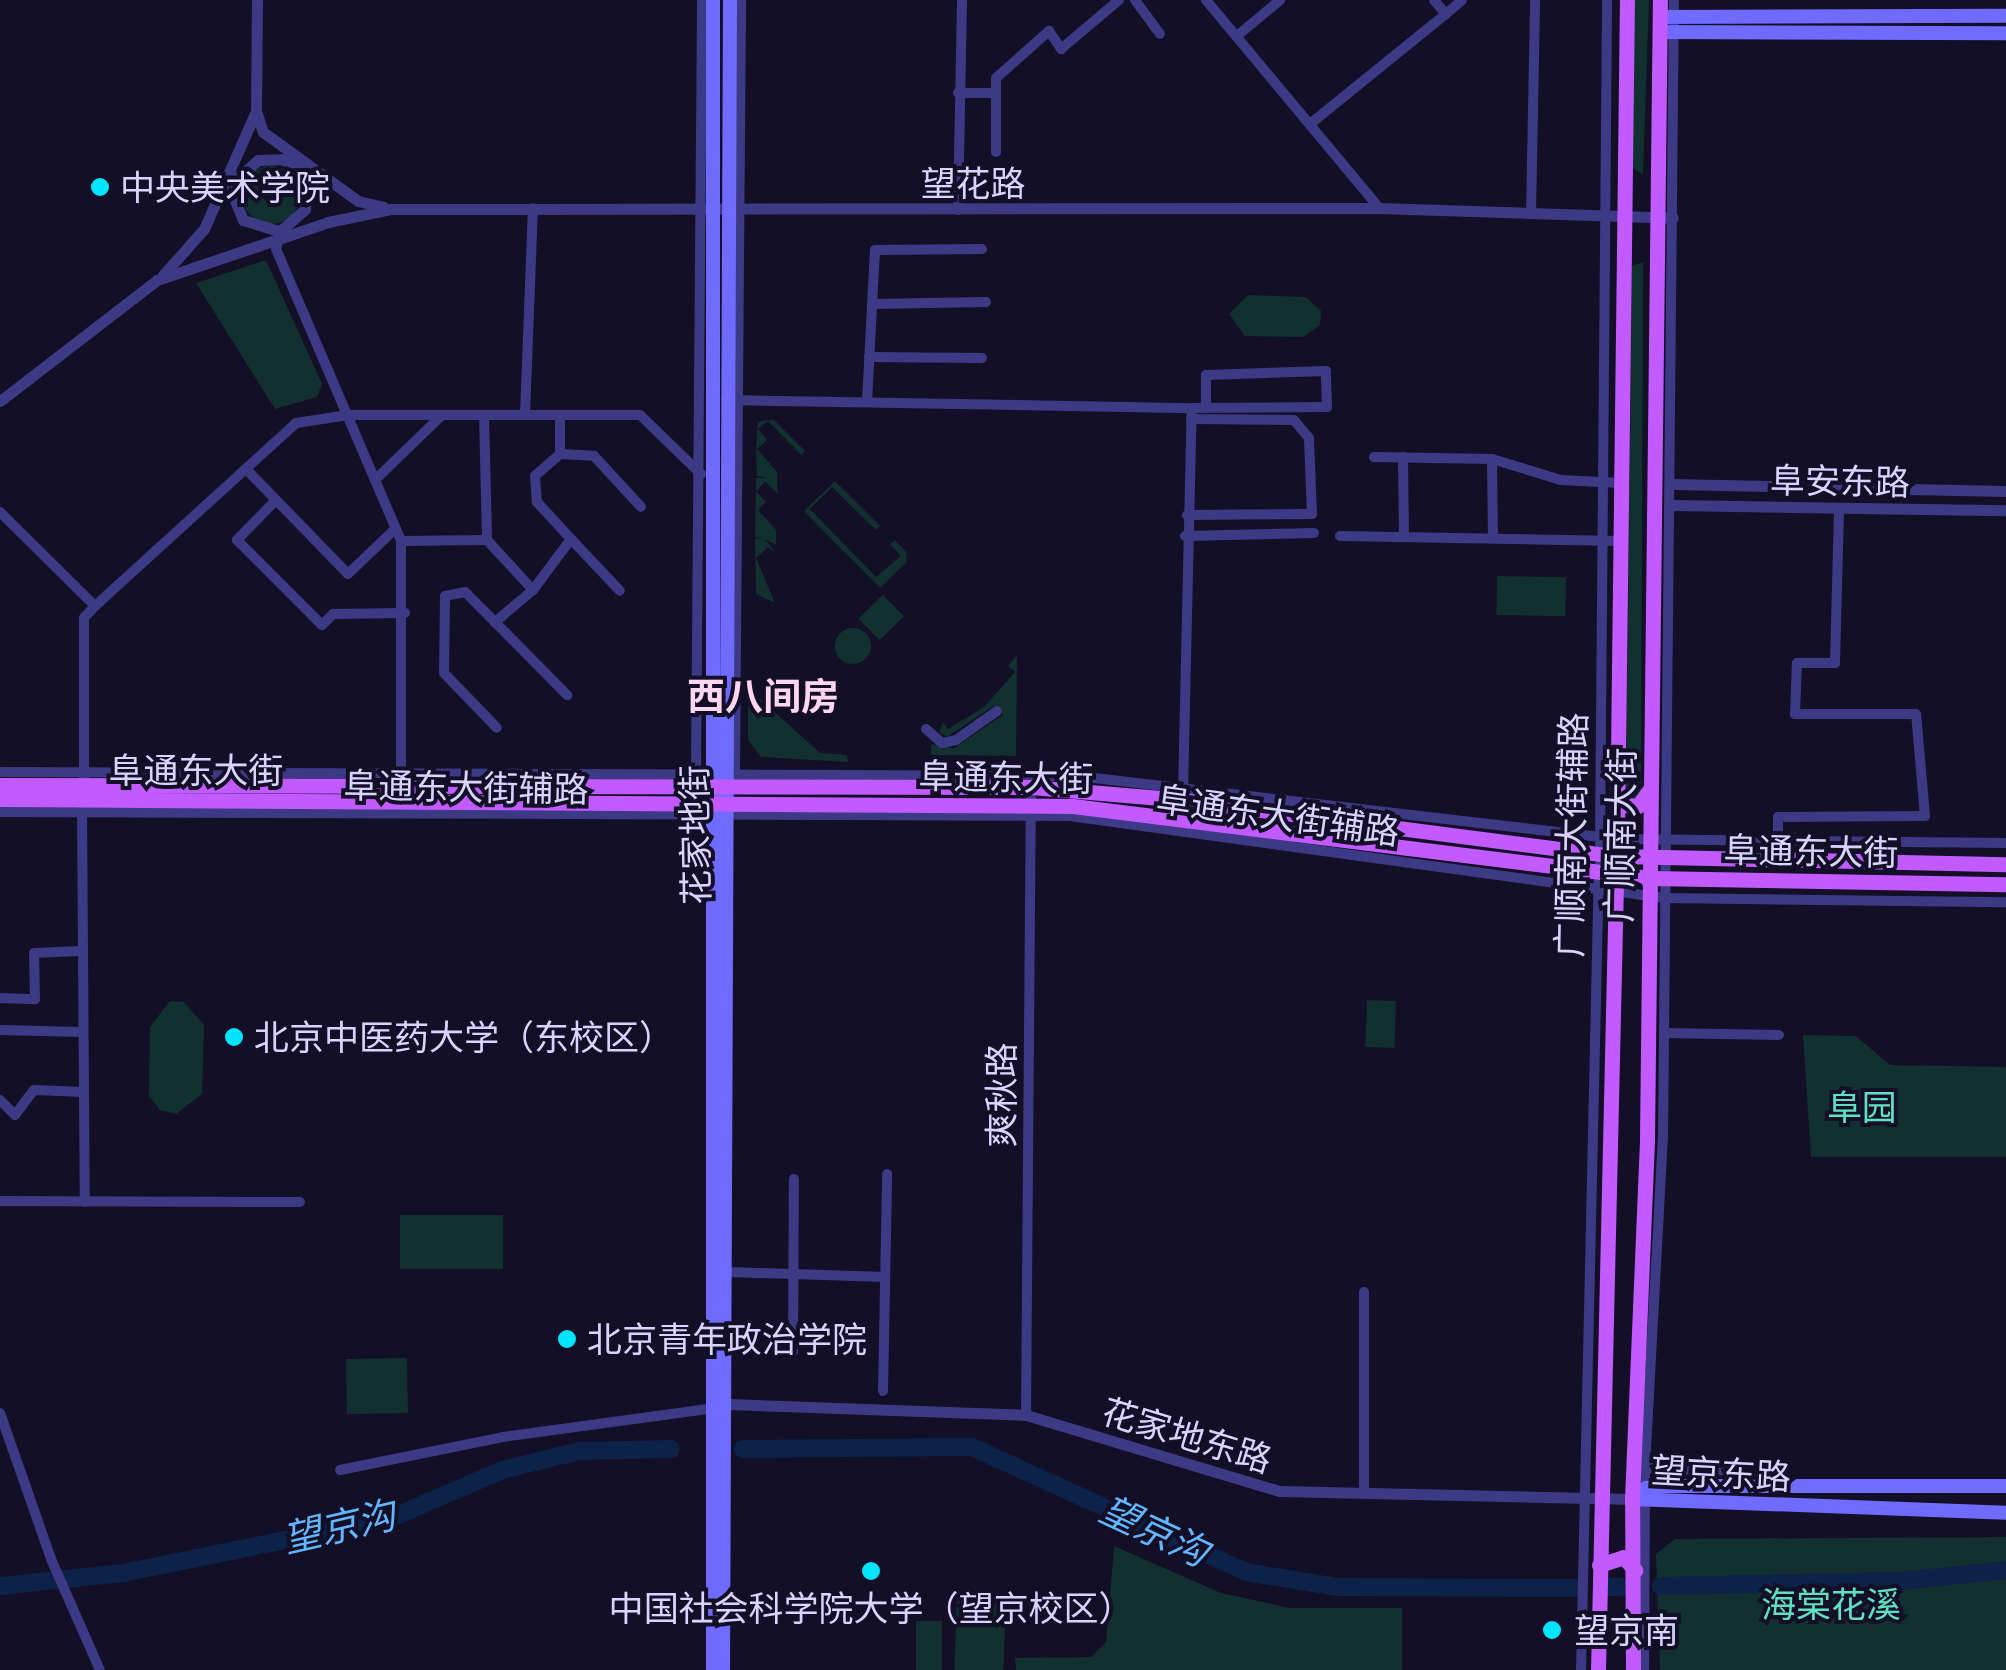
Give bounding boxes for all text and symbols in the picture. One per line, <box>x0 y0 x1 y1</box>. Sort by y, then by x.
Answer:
street label: 望花路 <box>921 162 1025 204</box>
place label: 中央美术学院 <box>120 166 330 208</box>
marker: 中央美术学院 <box>89 176 111 198</box>
street label: 阜安东路 <box>1770 459 1910 503</box>
district label: 西八间房 <box>687 674 839 720</box>
street label: 广顺南大街辅路 <box>1548 712 1594 958</box>
street label: 广顺南大街 <box>1597 747 1643 923</box>
street label: 阜通东大街 <box>109 749 283 791</box>
street label: 阜通东大街 <box>918 754 1094 800</box>
street label: 阜通东大街辅路 <box>343 764 589 810</box>
street label: 花家地街 <box>673 765 717 905</box>
street label: 阜通东大街辅路 <box>1154 777 1402 853</box>
street label: 阜通东大街 <box>1723 828 1899 874</box>
place label: 北京中医药大学（东校区） <box>254 1016 674 1058</box>
marker: 北京中医药大学（东校区） <box>223 1026 245 1048</box>
street label: 爽秋路 <box>980 1043 1022 1147</box>
park label: 阜园 <box>1827 1086 1897 1128</box>
place label: 北京青年政治学院 <box>587 1318 867 1360</box>
marker: 北京青年政治学院 <box>556 1328 578 1350</box>
street label: 花家地东路 <box>1097 1389 1277 1481</box>
street label: 望京东路 <box>1650 1448 1792 1498</box>
water label: 望京沟 <box>1093 1486 1215 1576</box>
water label: 望京沟 <box>278 1492 400 1562</box>
marker: 中国社会科学院大学（望京校区） <box>860 1560 882 1582</box>
park label: 海棠花溪 <box>1761 1583 1901 1625</box>
place label: 中国社会科学院大学（望京校区） <box>609 1587 1133 1629</box>
place label: 望京南 <box>1574 1609 1679 1651</box>
marker: 望京南 <box>1539 1617 1565 1643</box>

